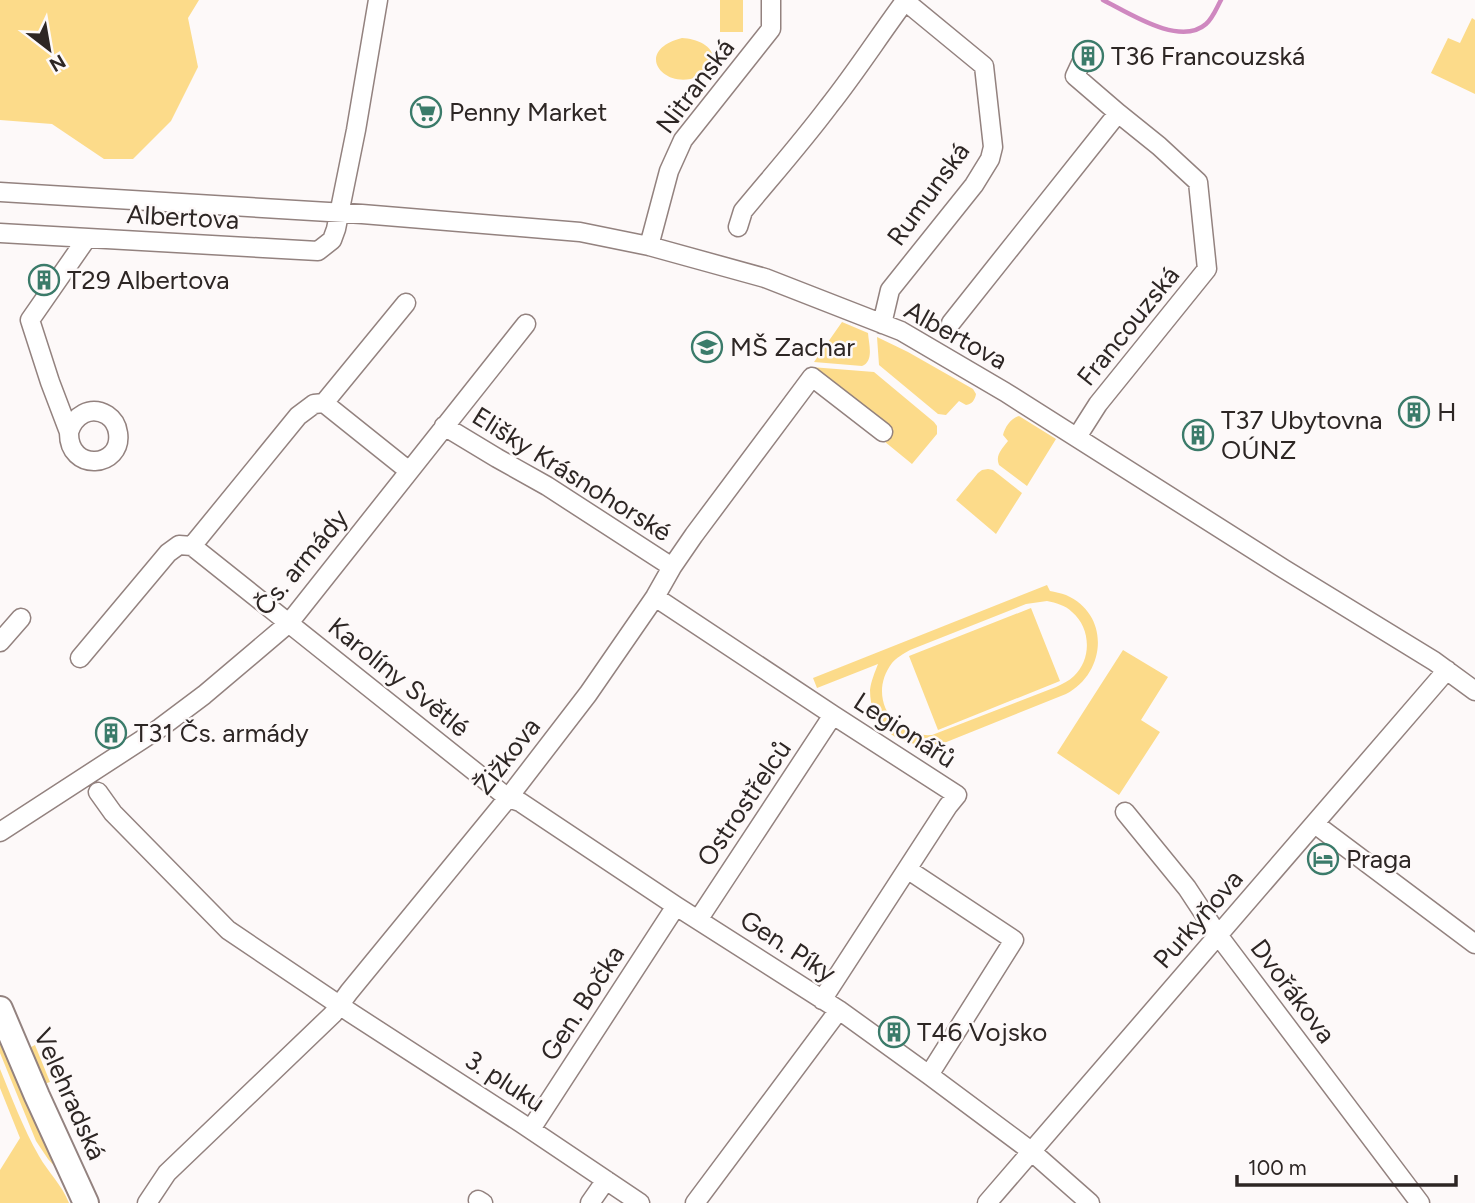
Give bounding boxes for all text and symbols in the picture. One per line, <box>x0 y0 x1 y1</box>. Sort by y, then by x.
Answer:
north arrow <box>14 14 84 84</box>
street label: Nitranská <box>649 32 741 140</box>
building icon: T36 Francouzská <box>1071 39 1105 73</box>
place label: T36 Francouzská <box>1111 40 1305 72</box>
text: N <box>45 50 70 77</box>
supermarket icon: Penny Market <box>409 95 443 129</box>
place label: Penny Market <box>449 96 607 128</box>
street label: Rumunská <box>880 136 976 252</box>
street label: Albertova <box>126 198 240 236</box>
street label: Francouzská <box>1070 260 1186 392</box>
building icon: T29 Albertova <box>27 263 61 297</box>
place label: T29 Albertova <box>67 264 230 296</box>
street label: Albertova <box>899 294 1013 376</box>
school or university icon: MŠ Zachar <box>690 330 724 364</box>
place label: MŠ Zachar <box>730 331 855 363</box>
building icon: H <box>1397 395 1431 429</box>
place label: H <box>1437 396 1457 428</box>
street label: Elišky Krásnohorské <box>467 400 677 548</box>
place label: T37 Ubytovna OÚNZ <box>1221 404 1383 466</box>
building icon: T37 Ubytovna OÚNZ <box>1181 418 1215 452</box>
street label: Čs. armády <box>247 502 355 622</box>
street label: Karolíny Světlé <box>322 610 476 744</box>
street label: Legionářů <box>848 685 962 775</box>
street label: Žižkova <box>467 711 547 801</box>
building icon: T31 Čs. armády <box>94 716 128 750</box>
place label: T31 Čs. armády <box>134 717 309 749</box>
street label: Ostrostřelců <box>690 734 798 872</box>
hotel icon: Praga <box>1306 842 1340 876</box>
place label: Praga <box>1346 843 1412 875</box>
street label: Purkyňova <box>1146 863 1250 975</box>
street label: Gen. Píky <box>734 903 842 989</box>
street label: Dvořákova <box>1244 933 1342 1049</box>
street label: Gen. Bočka <box>533 939 631 1067</box>
building icon: T46 Vojsko <box>877 1015 911 1049</box>
place label: T46 Vojsko <box>917 1016 1047 1048</box>
street label: Velehradská <box>27 1023 113 1165</box>
street label: 3. pluku <box>459 1043 551 1119</box>
scale bar <box>1237 1144 1456 1188</box>
text: 100 m <box>1248 1155 1307 1180</box>

